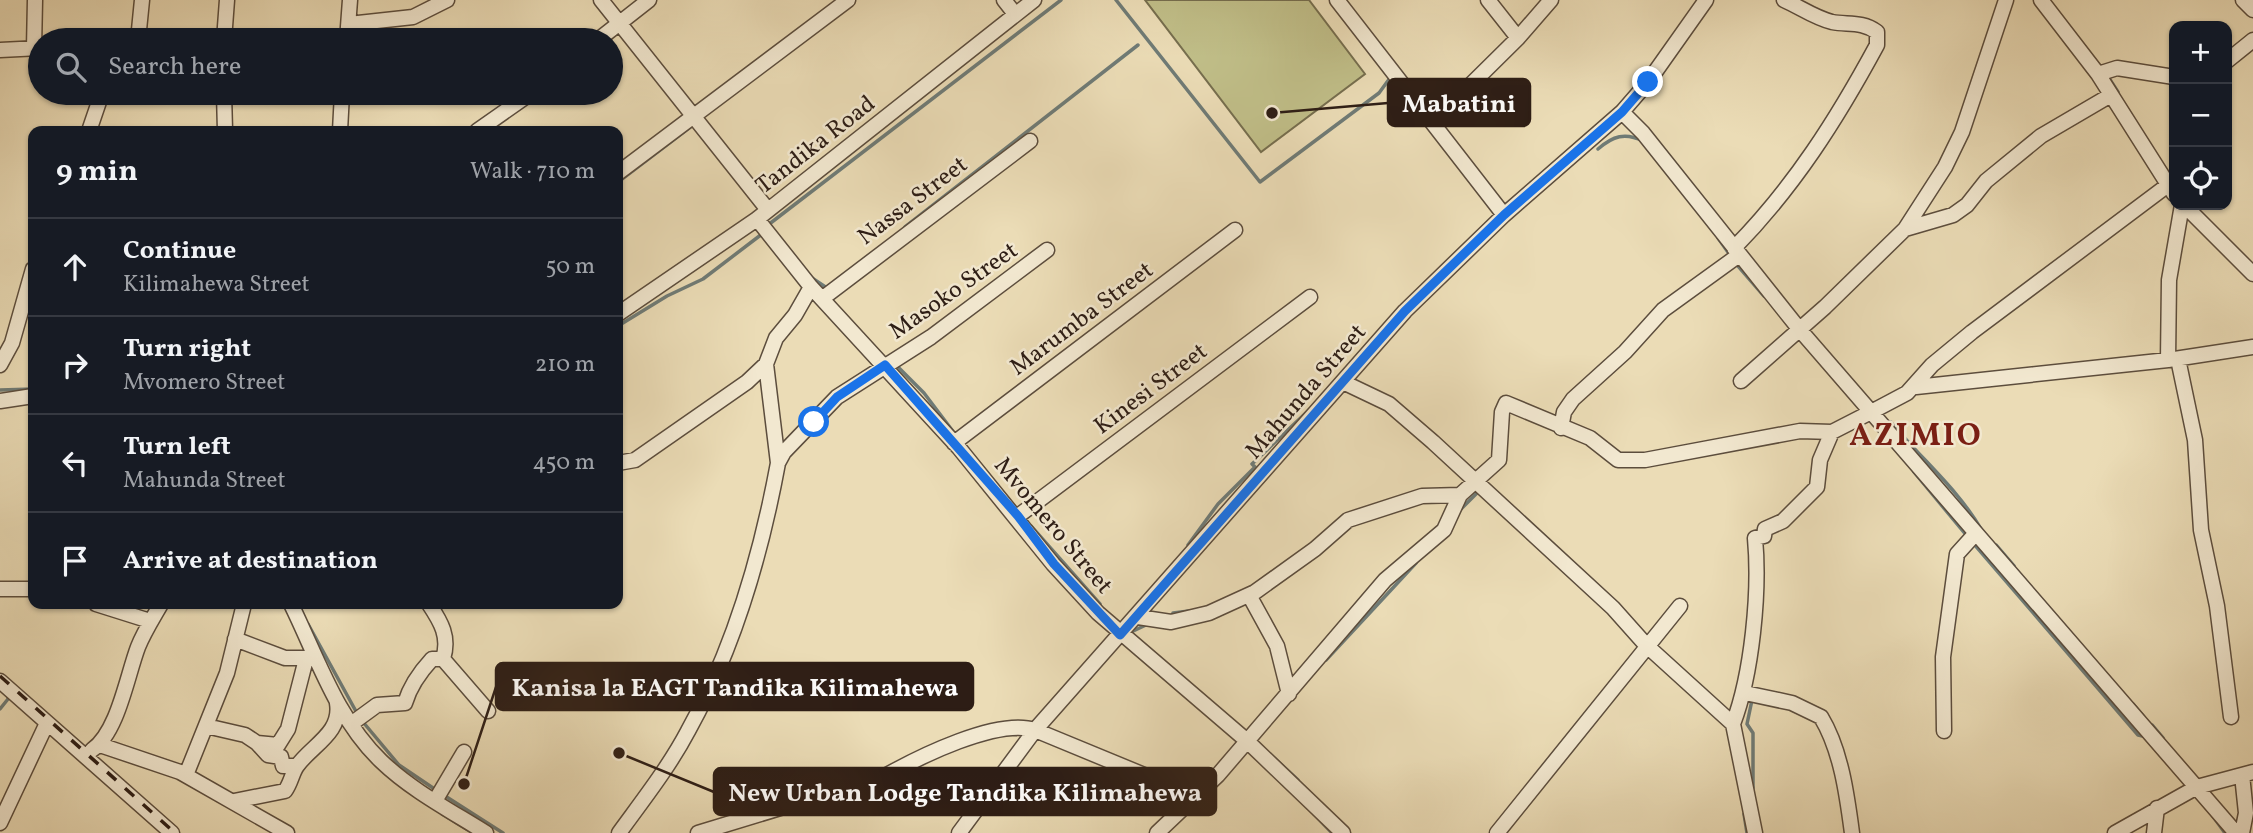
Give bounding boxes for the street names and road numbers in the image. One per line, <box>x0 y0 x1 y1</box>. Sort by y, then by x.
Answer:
street label: Tandika Road <box>749 88 883 203</box>
street label: Nassa Street <box>851 149 975 254</box>
street label: Masoko Street <box>883 235 1025 349</box>
street label: Marumba Street <box>1003 254 1161 385</box>
street label: Mahunda Street <box>1238 317 1375 467</box>
street label: Kinesi Street <box>1087 336 1215 444</box>
street label: Mvomero Street <box>985 450 1120 602</box>

